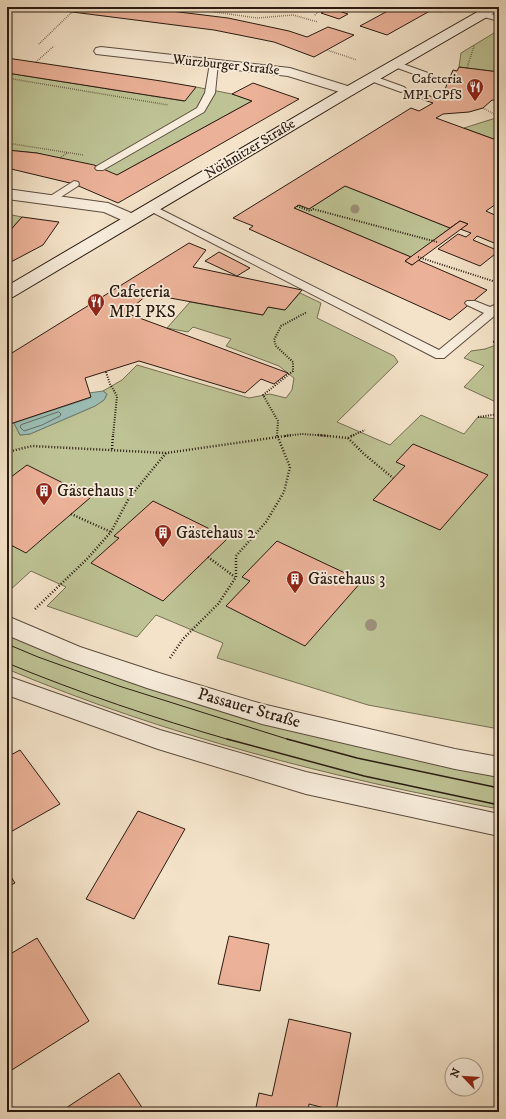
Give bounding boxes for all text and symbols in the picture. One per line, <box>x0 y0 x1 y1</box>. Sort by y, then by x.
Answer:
street label: Würzburger Straße <box>171 50 281 80</box>
place label: Cafeteria MPI CPfS <box>402 70 462 104</box>
restaurant icon: Cafeteria MPI CPfS <box>465 77 485 102</box>
street label: Nöthnitzer Straße <box>201 115 299 183</box>
place label: Cafeteria MPI PKS <box>109 281 176 323</box>
restaurant icon: Cafeteria MPI PKS <box>86 292 106 317</box>
place label: Gästehaus 1 <box>57 480 134 502</box>
building icon: Gästehaus 1 <box>34 481 54 506</box>
place label: Gästehaus 2 <box>176 522 256 544</box>
building icon: Gästehaus 2 <box>153 523 173 548</box>
place label: Gästehaus 3 <box>308 568 385 590</box>
building icon: Gästehaus 3 <box>285 569 305 594</box>
street label: Passauer Straße <box>195 683 303 733</box>
north arrow <box>444 1057 484 1097</box>
text: N <box>448 1066 464 1080</box>

